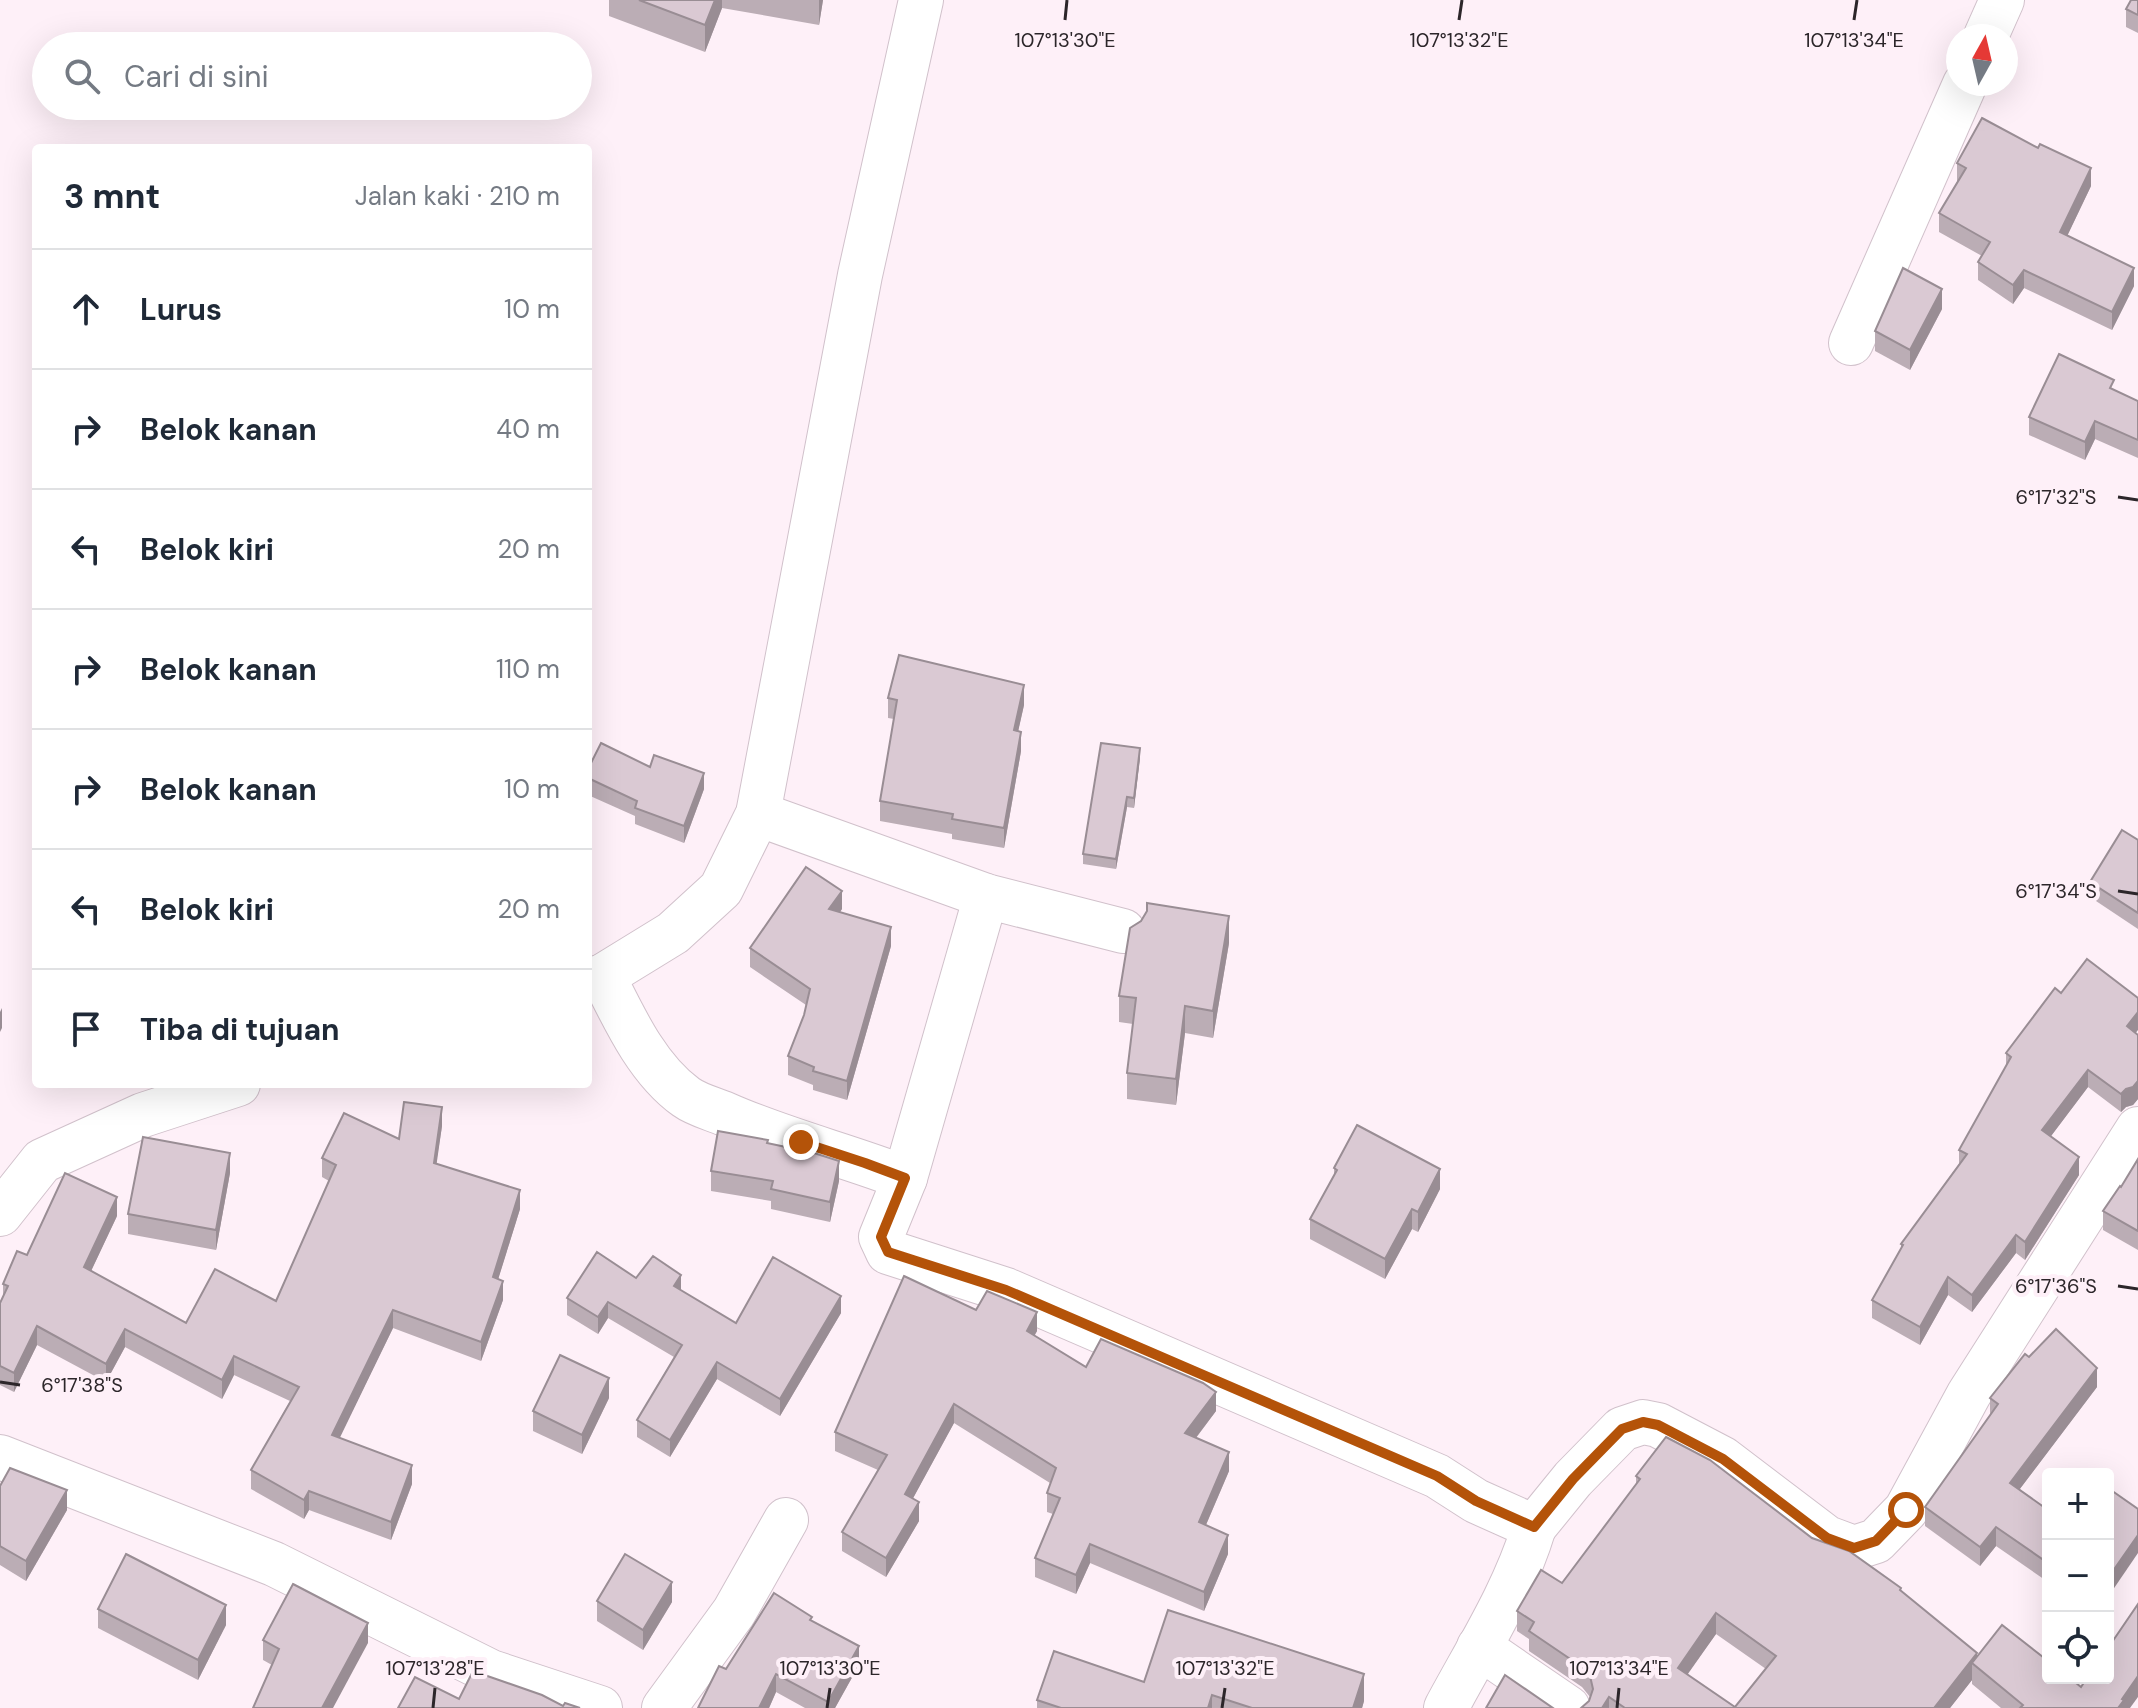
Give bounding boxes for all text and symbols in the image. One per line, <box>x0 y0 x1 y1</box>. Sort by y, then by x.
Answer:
north arrow <box>1946 24 2018 96</box>
text: 107°13'30"E <box>1014 27 1116 53</box>
text: 107°13'32"E <box>1410 27 1508 53</box>
text: 107°13'34"E <box>1804 27 1904 53</box>
search box <box>32 32 592 120</box>
icon: search <box>60 54 104 98</box>
text: Cari di sini <box>124 57 269 96</box>
text: 3 mnt <box>64 174 160 219</box>
text: Jalan kaki · 210 m <box>355 179 560 213</box>
icon: ahead <box>64 287 108 331</box>
text: Lurus <box>140 290 222 329</box>
text: 10 m <box>504 292 560 326</box>
icon: right <box>64 407 108 451</box>
text: Belok kanan <box>140 410 317 449</box>
text: 40 m <box>496 412 560 446</box>
text: 6°17'32"S <box>2016 484 2096 510</box>
icon: left <box>64 527 108 571</box>
text: Belok kiri <box>140 530 274 569</box>
text: 20 m <box>497 532 560 566</box>
icon: right <box>64 647 108 691</box>
text: Belok kanan <box>140 650 317 689</box>
text: 110 m <box>496 652 560 686</box>
icon: right <box>64 767 108 811</box>
text: Belok kanan <box>140 770 317 809</box>
text: 10 m <box>504 772 560 806</box>
text: 6°17'34"S <box>2015 878 2097 904</box>
icon: left <box>64 887 108 931</box>
text: Belok kiri <box>140 890 274 929</box>
text: 20 m <box>497 892 560 926</box>
icon: arrive <box>64 1007 108 1051</box>
text: Tiba di tujuan <box>140 1010 340 1049</box>
route end <box>783 1124 819 1160</box>
text: 6°17'36"S <box>2015 1273 2097 1299</box>
text: 6°17'38"S <box>41 1372 123 1398</box>
map controls <box>2042 1468 2114 1684</box>
button: + <box>2042 1468 2114 1540</box>
route start <box>1888 1492 1924 1528</box>
button: − <box>2042 1540 2114 1612</box>
button: locate <box>2042 1612 2114 1684</box>
text: 107°13'28"E <box>386 1655 484 1681</box>
text: 107°13'30"E <box>779 1655 881 1681</box>
text: 107°13'32"E <box>1176 1655 1274 1681</box>
text: 107°13'34"E <box>1569 1655 1669 1681</box>

